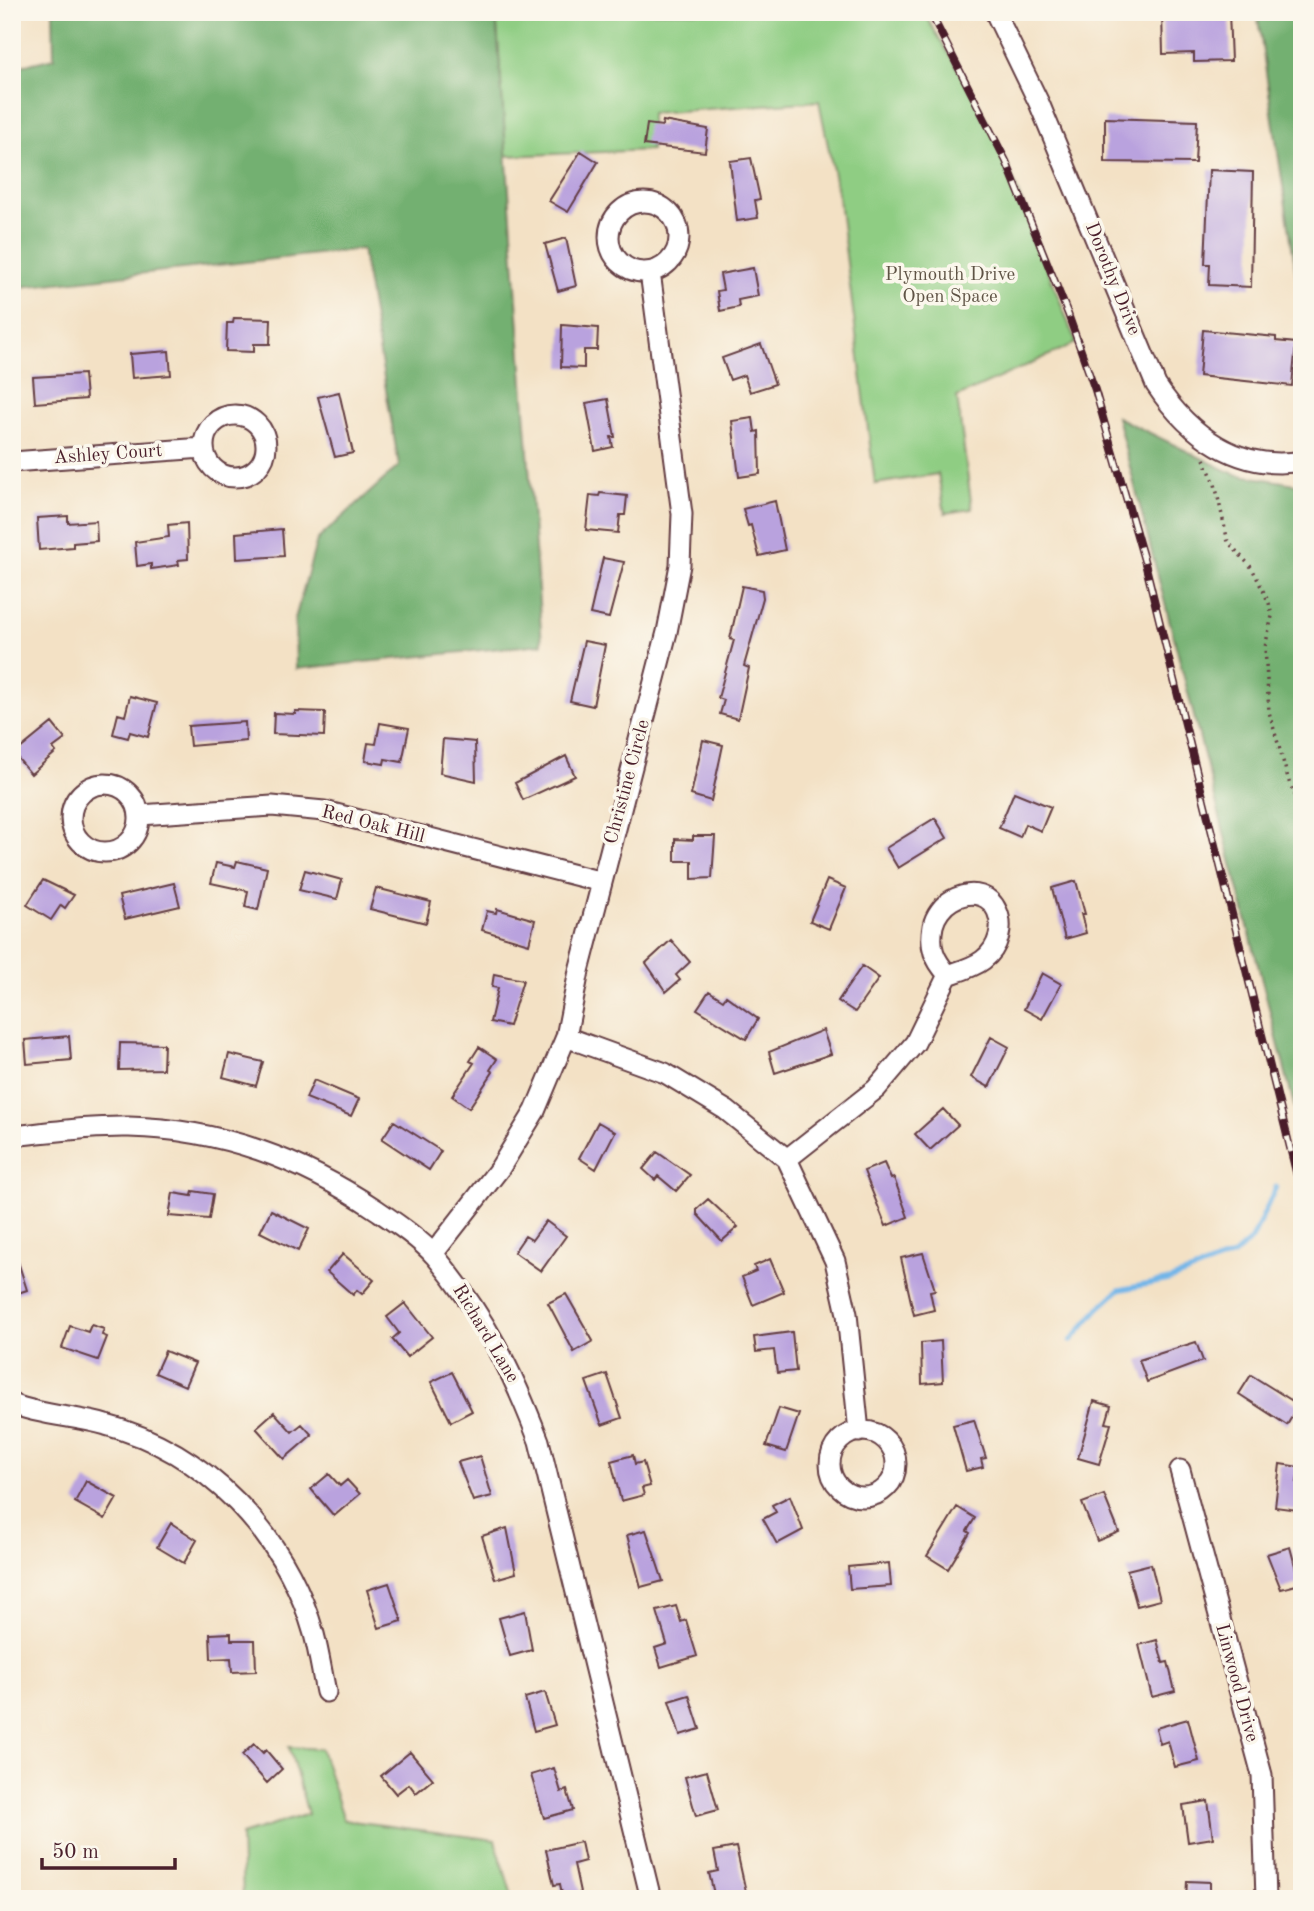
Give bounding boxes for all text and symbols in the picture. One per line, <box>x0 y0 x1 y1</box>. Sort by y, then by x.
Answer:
street label: Dorothy Drive <box>1081 220 1143 338</box>
park label: Plymouth Drive Open Space <box>885 266 1015 307</box>
street label: Ashley Court <box>53 442 163 468</box>
street label: Christine Circle <box>602 718 654 846</box>
street label: Red Oak Hill <box>319 803 427 847</box>
street label: Richard Lane <box>448 1282 522 1386</box>
street label: Linwood Drive <box>1211 1622 1261 1744</box>
scale bar <box>42 1827 175 1871</box>
text: 50 m <box>52 1842 99 1863</box>

